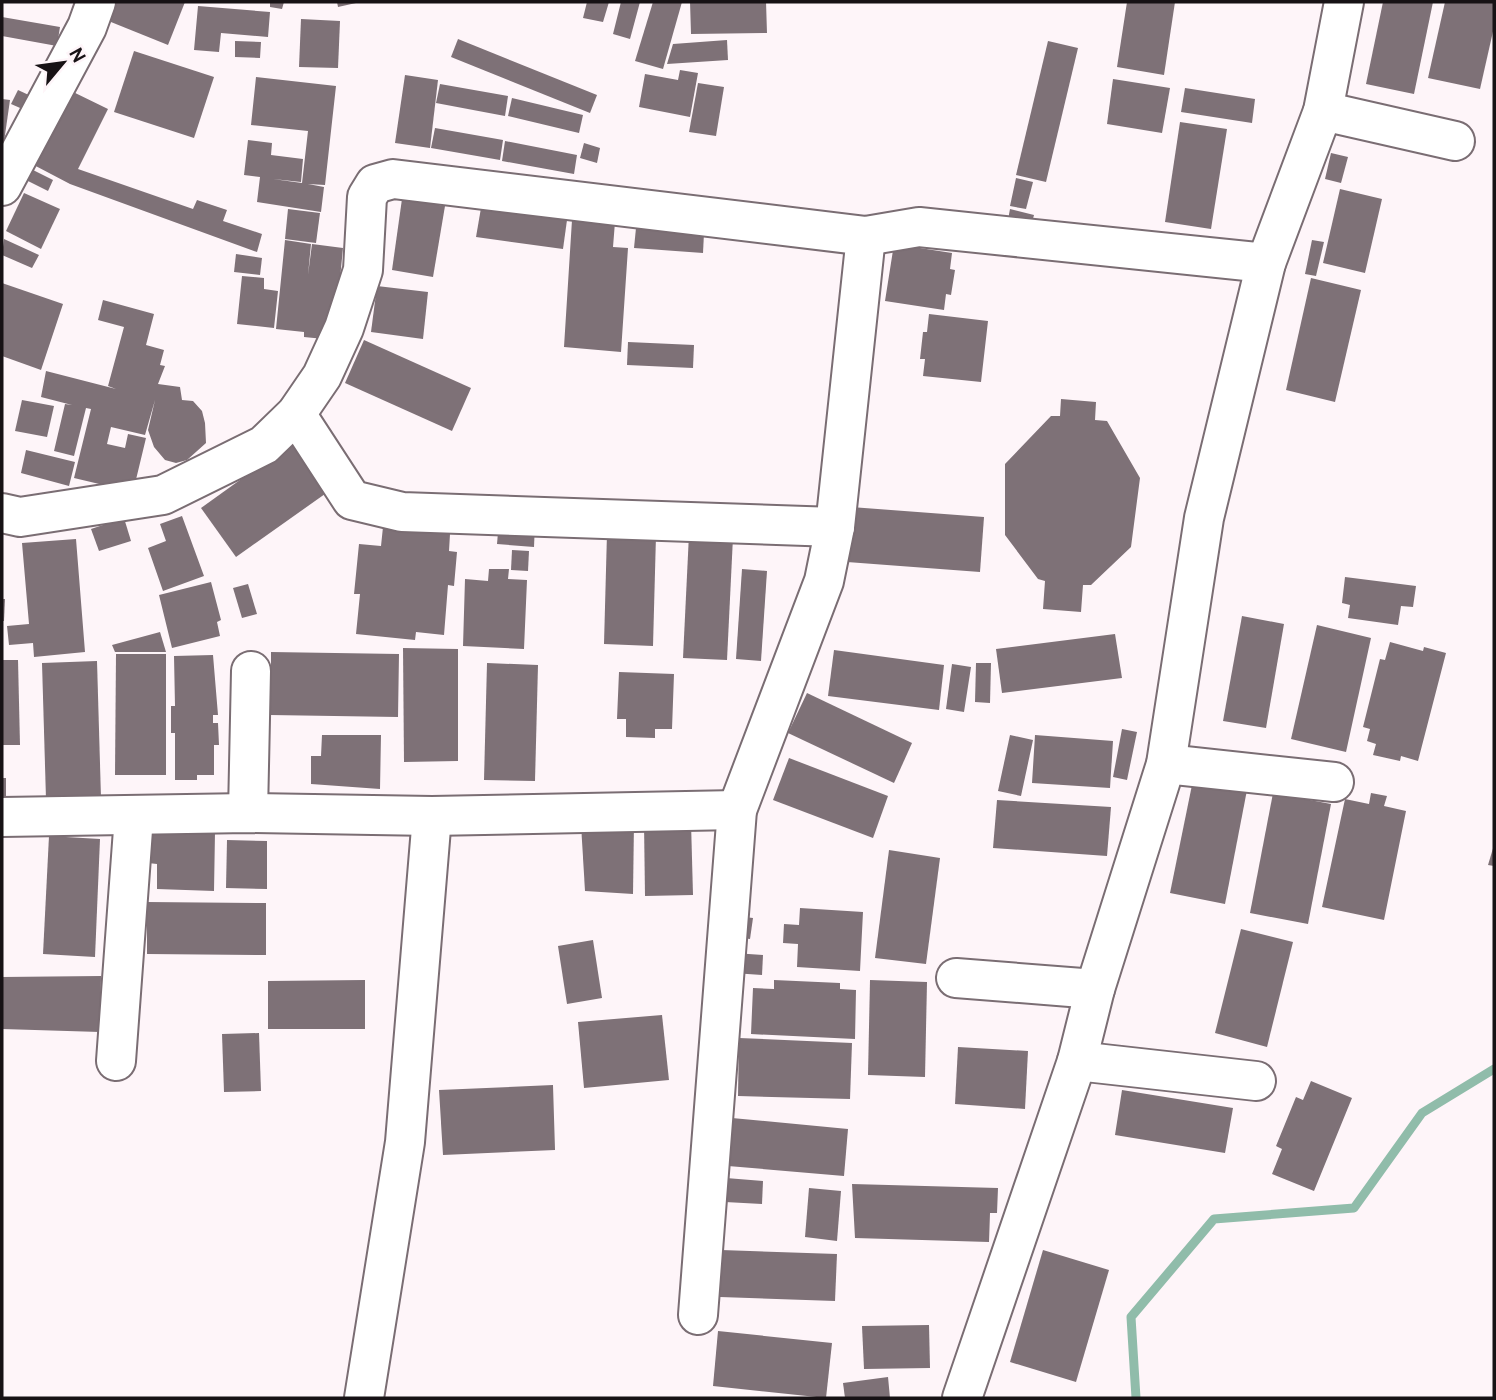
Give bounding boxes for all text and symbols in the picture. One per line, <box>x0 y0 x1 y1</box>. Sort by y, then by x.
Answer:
north arrow <box>28 28 98 98</box>
text: N <box>62 44 90 68</box>

